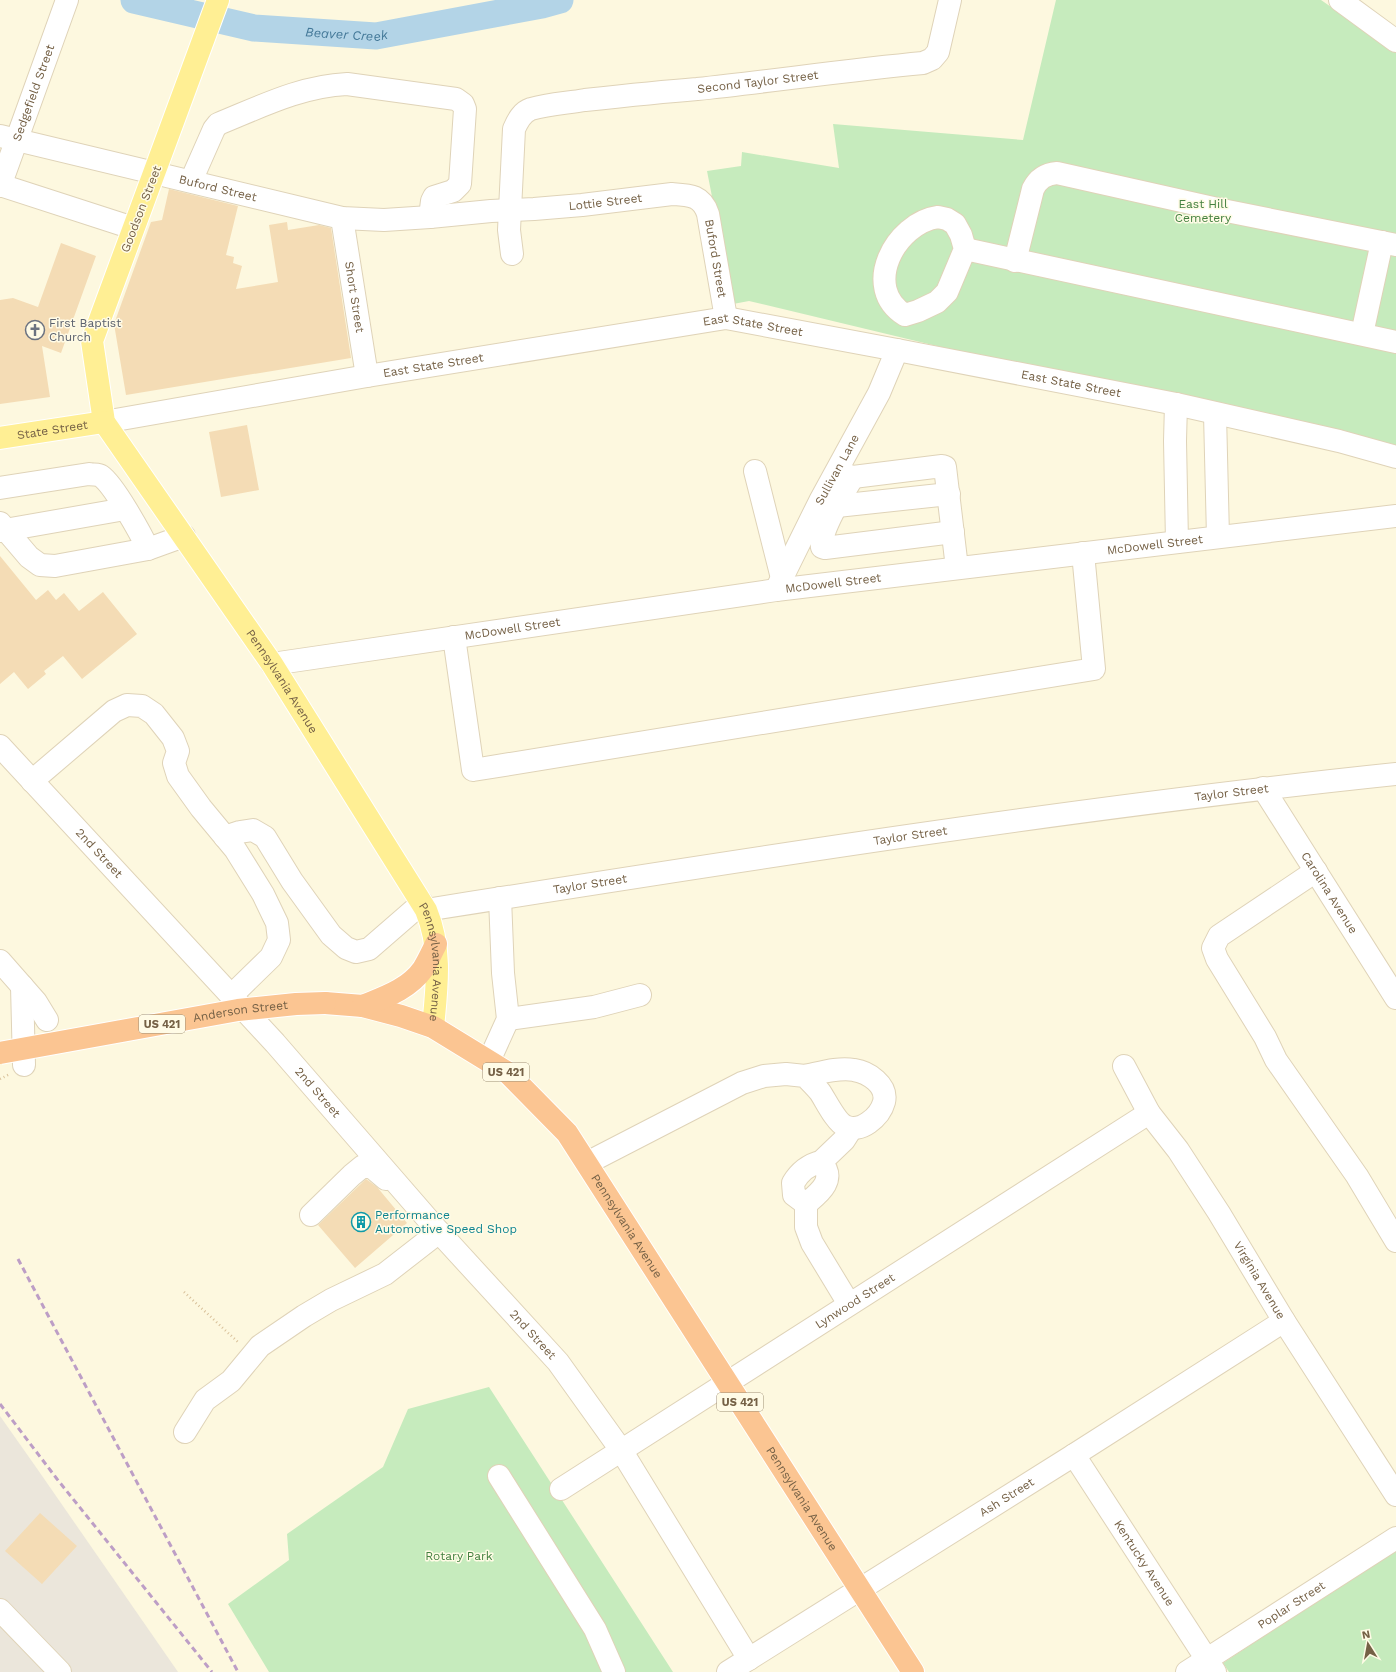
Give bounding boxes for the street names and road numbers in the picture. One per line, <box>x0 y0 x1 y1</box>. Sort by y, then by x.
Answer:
street label: Sedgefield Street <box>10 43 57 143</box>
street label: Second Taylor Street <box>697 68 819 96</box>
street label: Goodson Street <box>118 164 164 254</box>
street label: Buford Street <box>178 172 258 204</box>
street label: Lottie Street <box>568 191 643 213</box>
street label: Buford Street <box>702 218 729 299</box>
street label: Short Street <box>342 260 367 334</box>
street label: East State Street <box>702 311 804 339</box>
street label: East State Street <box>382 350 484 380</box>
street label: East State Street <box>1020 367 1122 400</box>
street label: State Street <box>16 418 89 442</box>
street label: Sullivan Lane <box>812 432 862 507</box>
street label: McDowell Street <box>1106 532 1204 557</box>
street label: McDowell Street <box>784 571 882 596</box>
street label: McDowell Street <box>464 615 561 643</box>
street label: Pennsylvania Avenue <box>243 627 321 736</box>
street label: Taylor Street <box>1194 781 1269 804</box>
street label: Taylor Street <box>872 823 948 848</box>
street label: 2nd Street <box>73 826 125 881</box>
street label: Carolina Avenue <box>1298 849 1360 936</box>
street label: Taylor Street <box>552 871 628 897</box>
street label: Pennsylvania Avenue <box>416 900 444 1022</box>
street label: Anderson Street <box>192 998 288 1025</box>
road number: US 421 <box>139 1015 185 1033</box>
road number: US 421 <box>483 1063 529 1081</box>
street label: 2nd Street <box>292 1064 343 1120</box>
street label: Pennsylvania Avenue <box>588 1171 665 1281</box>
street label: Virginia Avenue <box>1231 1239 1288 1322</box>
street label: Lynwood Street <box>813 1270 897 1332</box>
street label: 2nd Street <box>507 1307 559 1362</box>
road number: US 421 <box>717 1393 763 1411</box>
street label: Pennsylvania Avenue <box>763 1444 840 1553</box>
street label: Ash Street <box>977 1475 1037 1520</box>
street label: Kentucky Avenue <box>1111 1518 1177 1609</box>
street label: Poplar Street <box>1255 1578 1328 1632</box>

